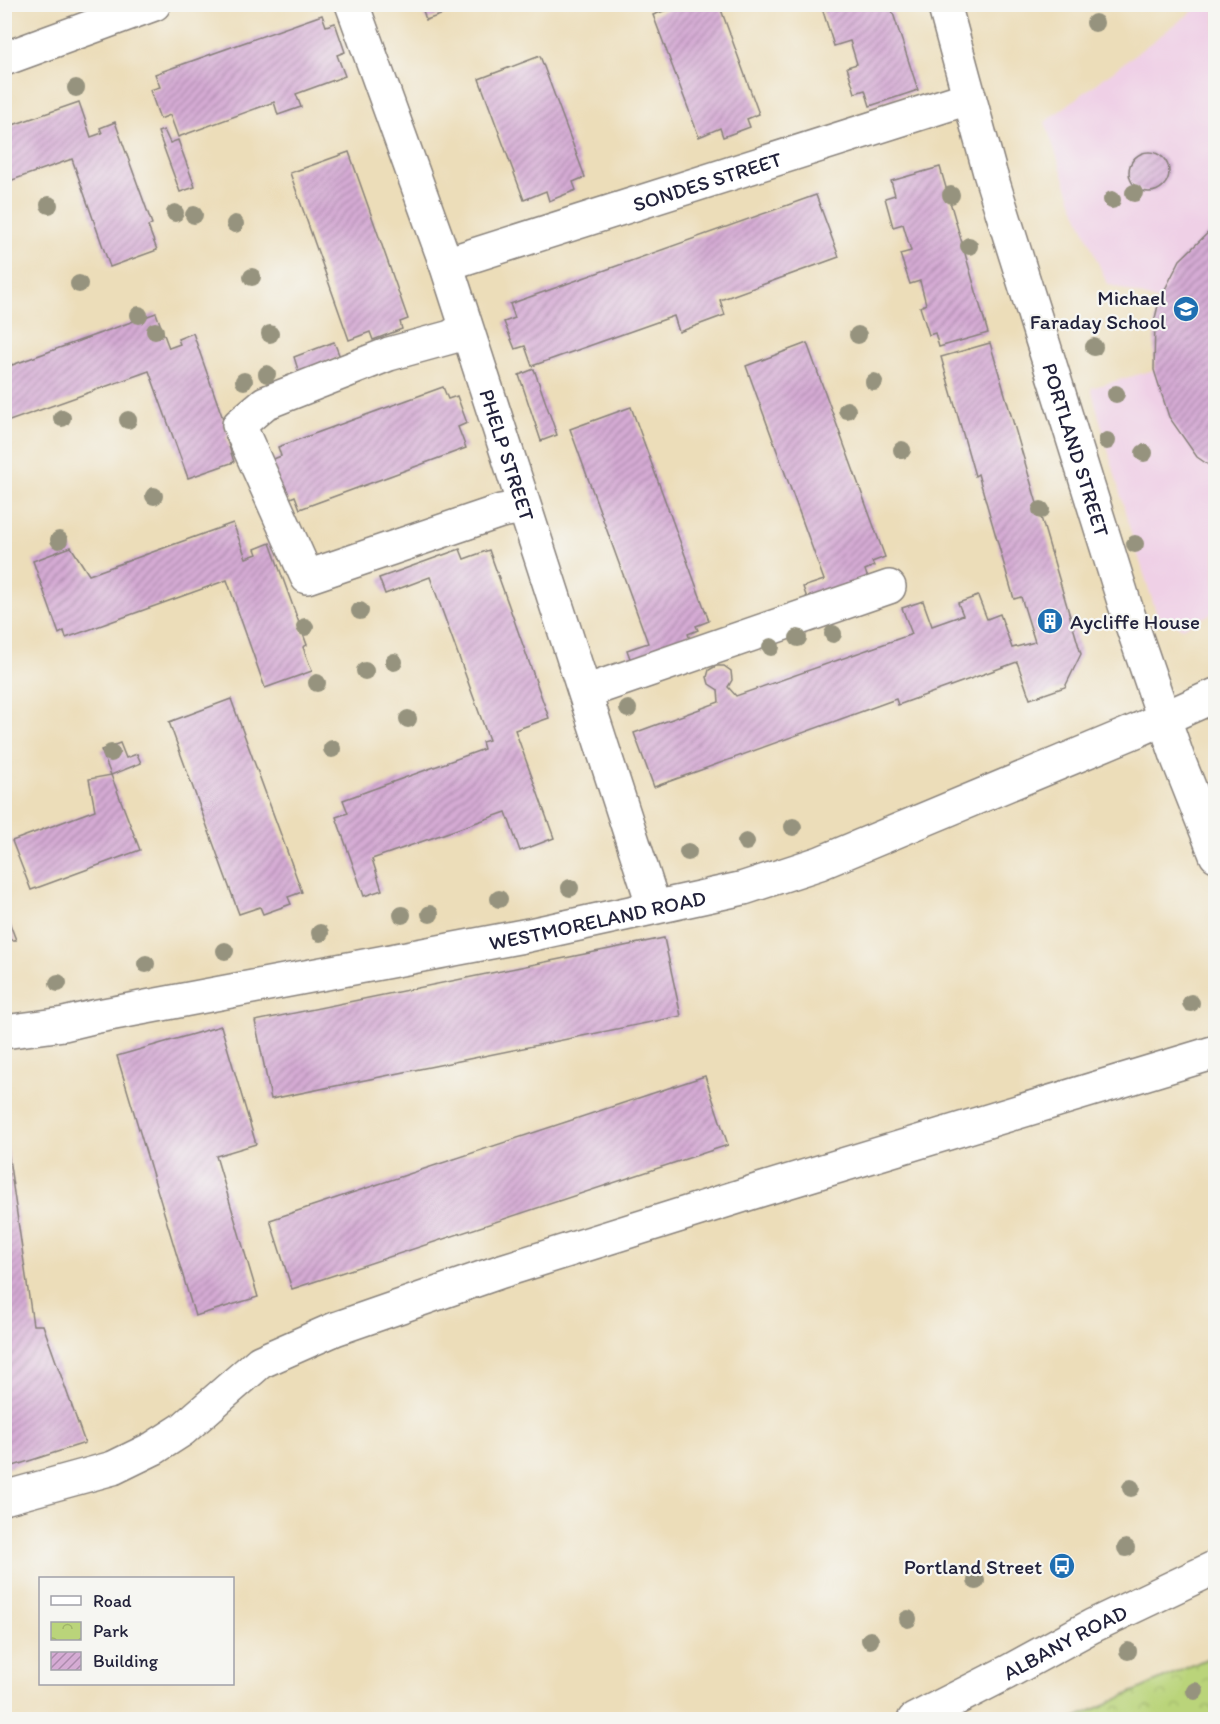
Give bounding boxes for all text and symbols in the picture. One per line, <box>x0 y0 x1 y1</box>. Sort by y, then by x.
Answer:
street label: SONDES STREET <box>630 146 785 216</box>
place label: Michael Faraday School <box>1030 285 1166 334</box>
school or university icon: Michael Faraday School <box>1171 294 1201 324</box>
street label: PORTLAND STREET <box>1038 360 1115 540</box>
street label: PHELP STREET <box>475 386 541 524</box>
building icon: Aycliffe House <box>1035 606 1065 636</box>
place label: Aycliffe House <box>1070 609 1200 634</box>
street label: WESTMORELAND ROAD <box>487 884 708 955</box>
bus stop icon: Portland Street <box>1047 1551 1077 1581</box>
place label: Portland Street <box>904 1554 1042 1579</box>
legend <box>39 1577 234 1685</box>
text: Road <box>93 1590 132 1612</box>
street label: ALBANY ROAD <box>998 1599 1131 1685</box>
text: Park <box>93 1620 128 1642</box>
text: Building <box>93 1650 159 1672</box>

